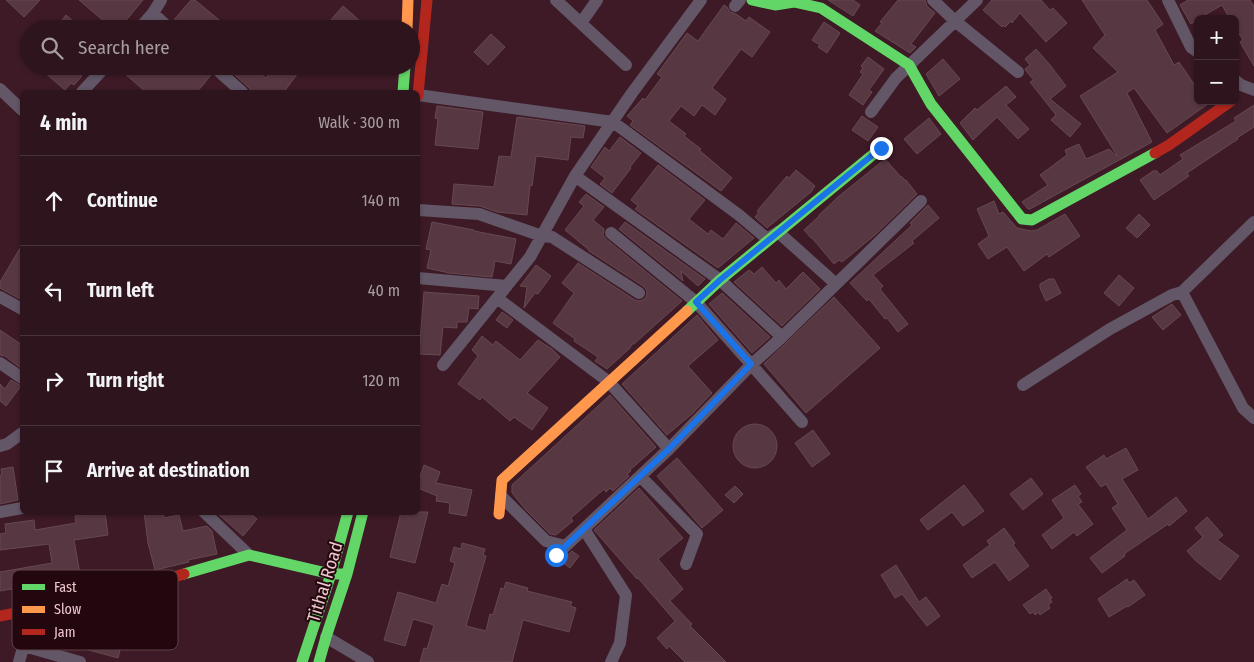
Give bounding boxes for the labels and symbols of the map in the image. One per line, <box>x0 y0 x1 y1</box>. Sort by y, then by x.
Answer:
route end <box>870 137 893 160</box>
street label: Tithal Road <box>302 539 348 625</box>
route start <box>545 544 568 567</box>
legend <box>12 570 178 650</box>
text: Fast <box>54 579 77 596</box>
text: Slow <box>54 601 81 618</box>
text: Jam <box>54 624 75 641</box>

